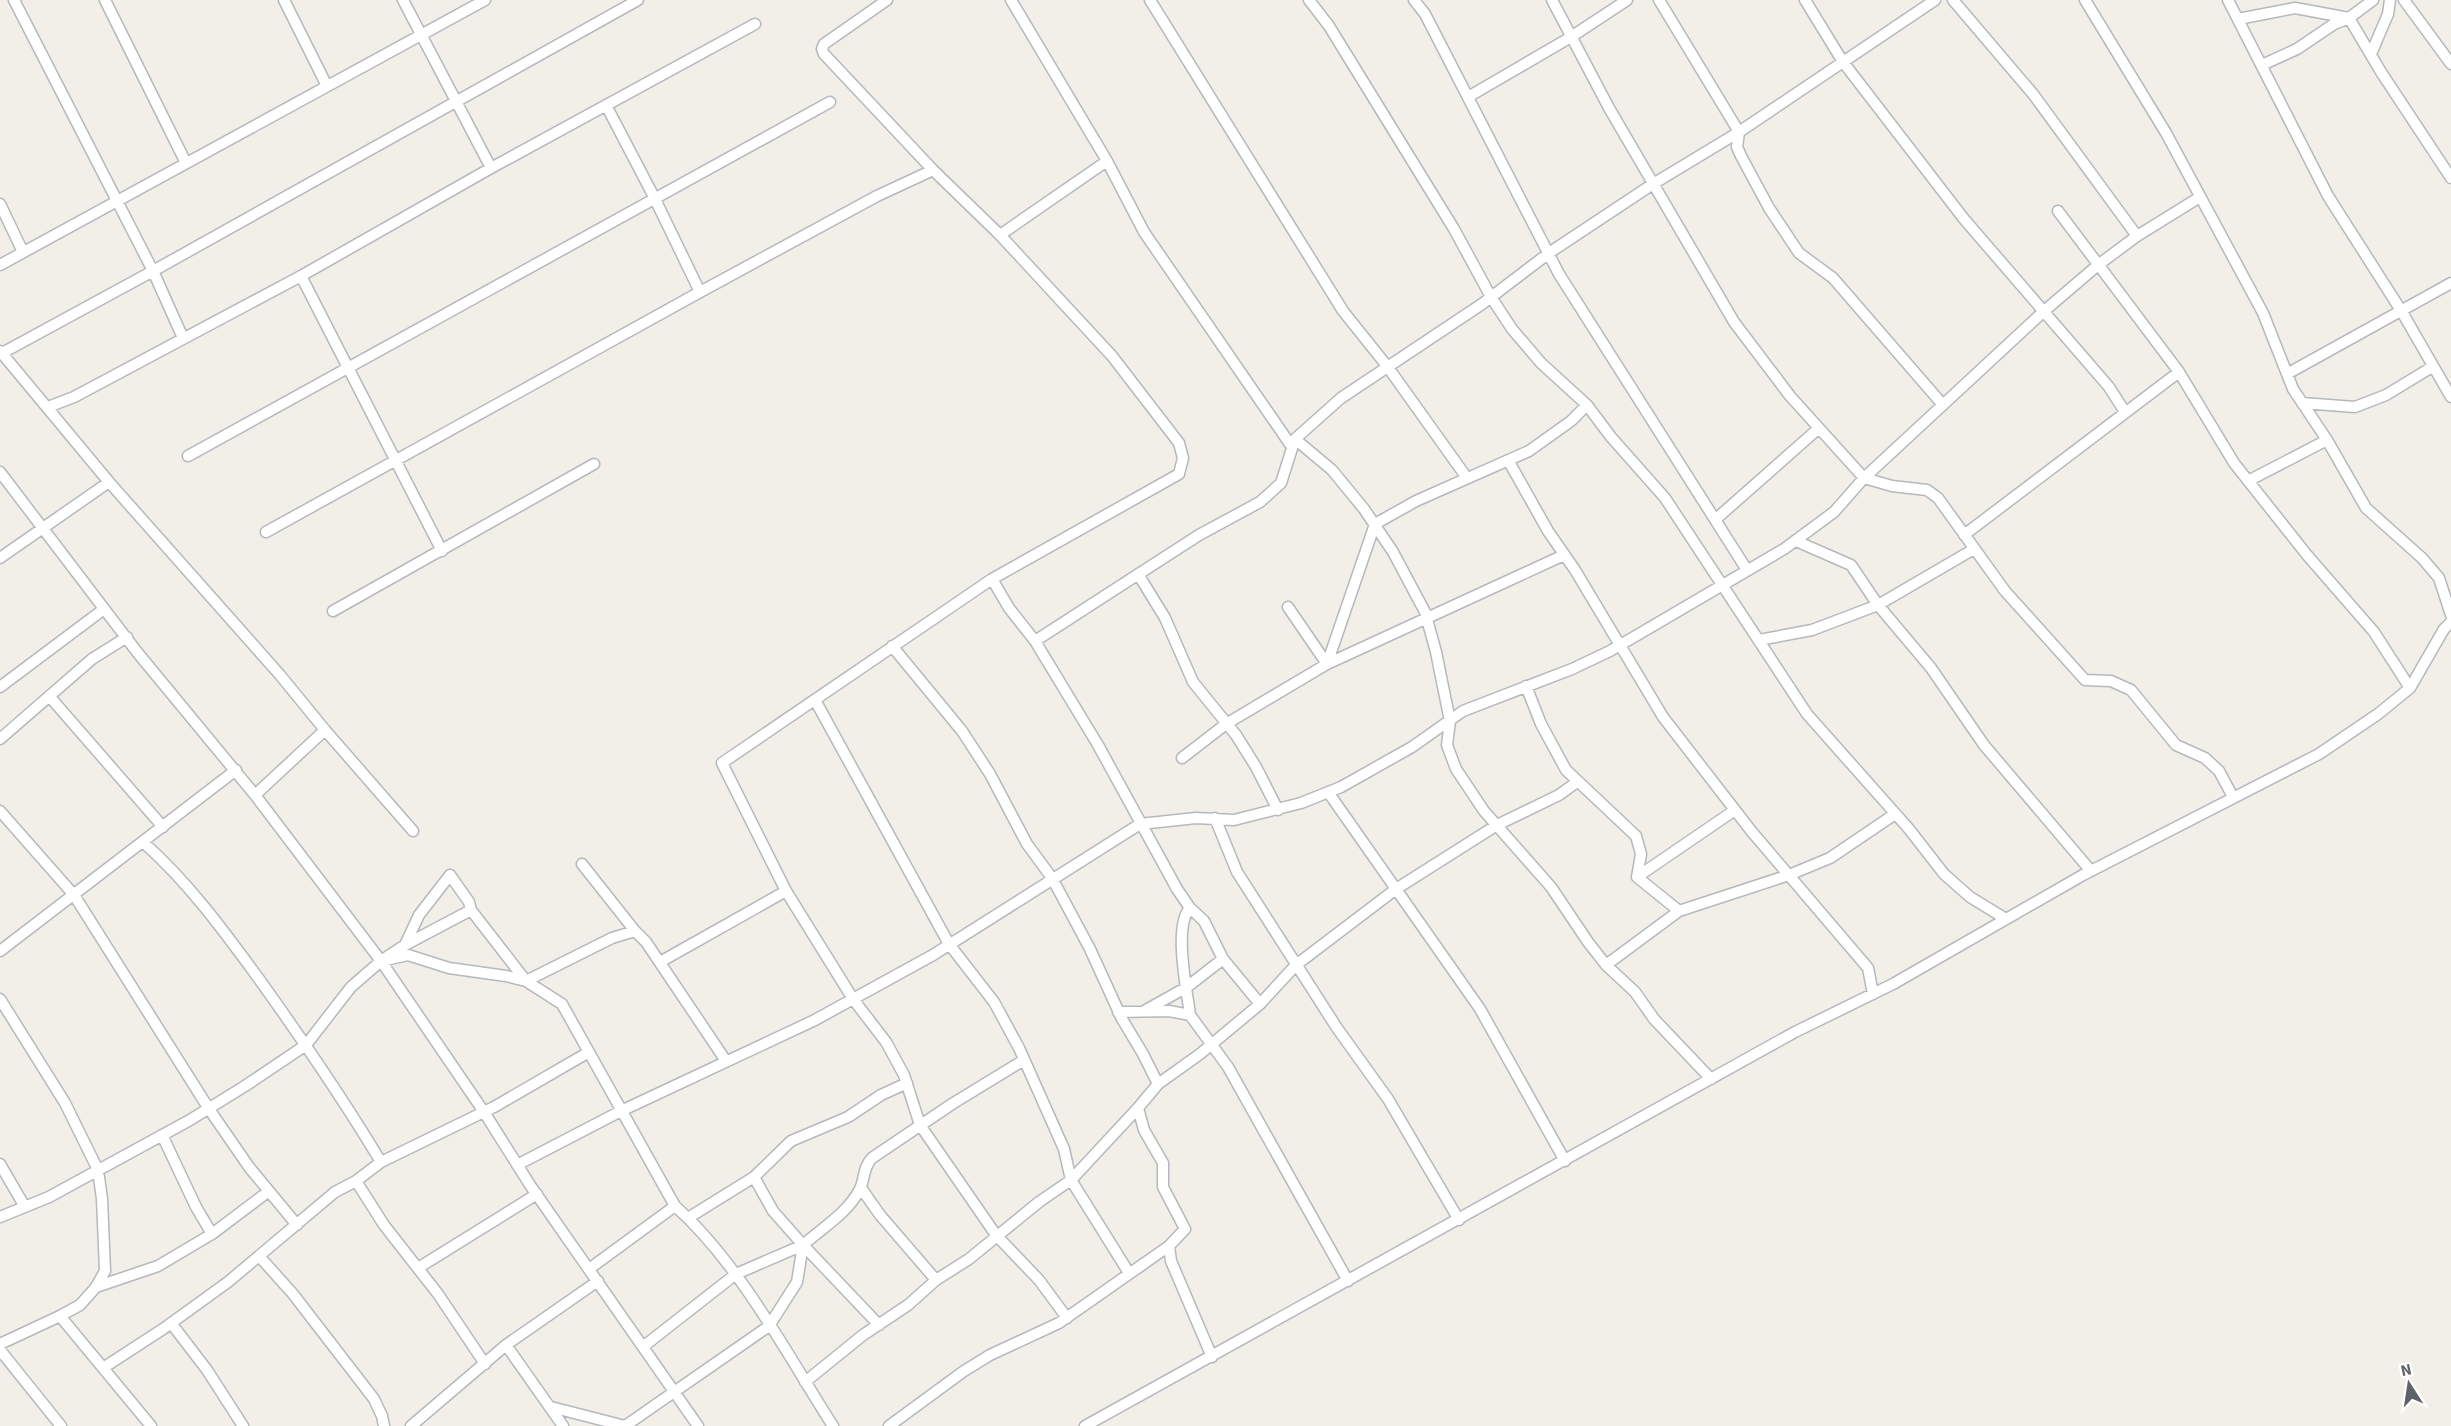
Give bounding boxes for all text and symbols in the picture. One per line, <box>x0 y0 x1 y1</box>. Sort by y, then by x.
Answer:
north arrow <box>2379 1354 2439 1414</box>
text: N <box>2399 1358 2414 1382</box>

